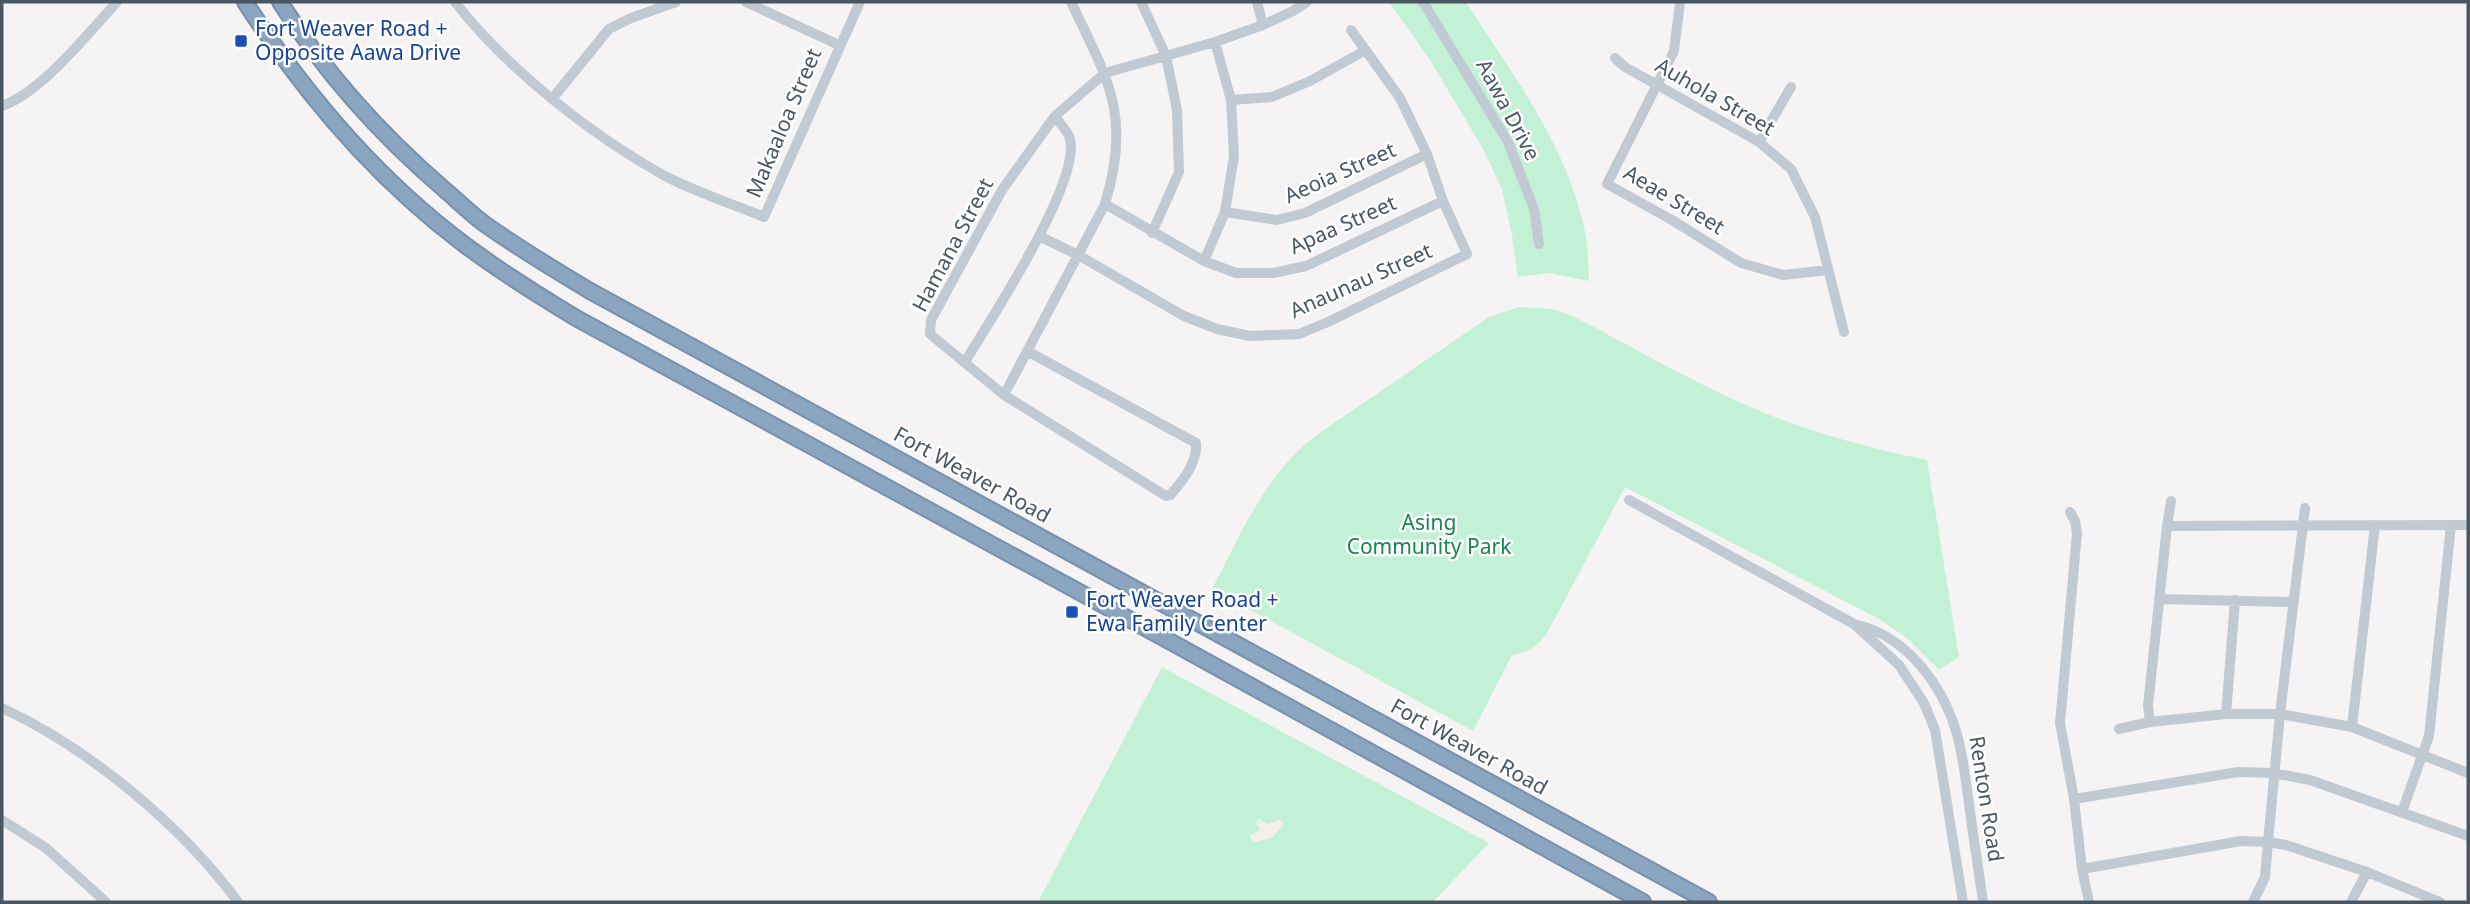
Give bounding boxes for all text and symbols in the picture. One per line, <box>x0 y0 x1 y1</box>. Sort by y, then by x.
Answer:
place label: Fort Weaver Road + Opposite Aawa Drive <box>255 14 461 66</box>
marker: Fort Weaver Road + Opposite Aawa Drive <box>233 33 249 49</box>
street label: Makaaloa Street <box>739 43 827 202</box>
street label: Auhola Street <box>1651 51 1781 142</box>
street label: Aawa Drive <box>1470 54 1547 165</box>
street label: Aeoia Street <box>1279 135 1400 209</box>
street label: Aeae Street <box>1619 158 1731 240</box>
street label: Hamana Street <box>905 172 999 316</box>
street label: Apaa Street <box>1285 188 1401 260</box>
street label: Anaunau Street <box>1285 236 1437 324</box>
street label: Fort Weaver Road <box>889 419 1056 529</box>
park label: Asing Community Park <box>1347 508 1512 560</box>
place label: Fort Weaver Road + Ewa Family Center <box>1086 585 1279 637</box>
marker: Fort Weaver Road + Ewa Family Center <box>1064 604 1080 620</box>
street label: Fort Weaver Road <box>1386 691 1553 801</box>
street label: Renton Road <box>1963 734 2011 864</box>

